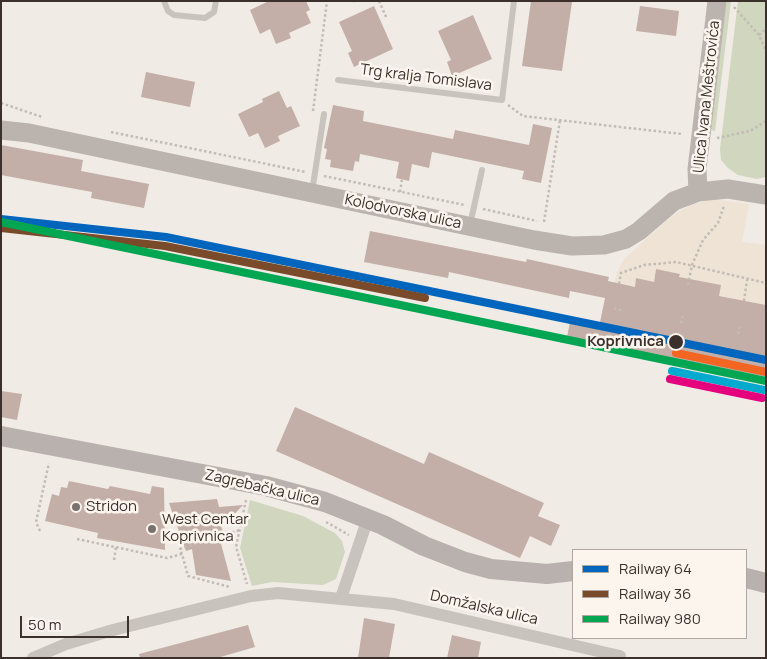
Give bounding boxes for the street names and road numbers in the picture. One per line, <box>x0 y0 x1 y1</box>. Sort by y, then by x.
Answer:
street label: Ulica Ivana Meštrovića <box>690 20 724 174</box>
street label: Trg kralja Tomislava <box>359 61 493 95</box>
street label: Kolodvorska ulica <box>343 191 463 233</box>
street label: Zagrebačka ulica <box>203 466 321 510</box>
street label: Domžalska ulica <box>428 587 540 629</box>

